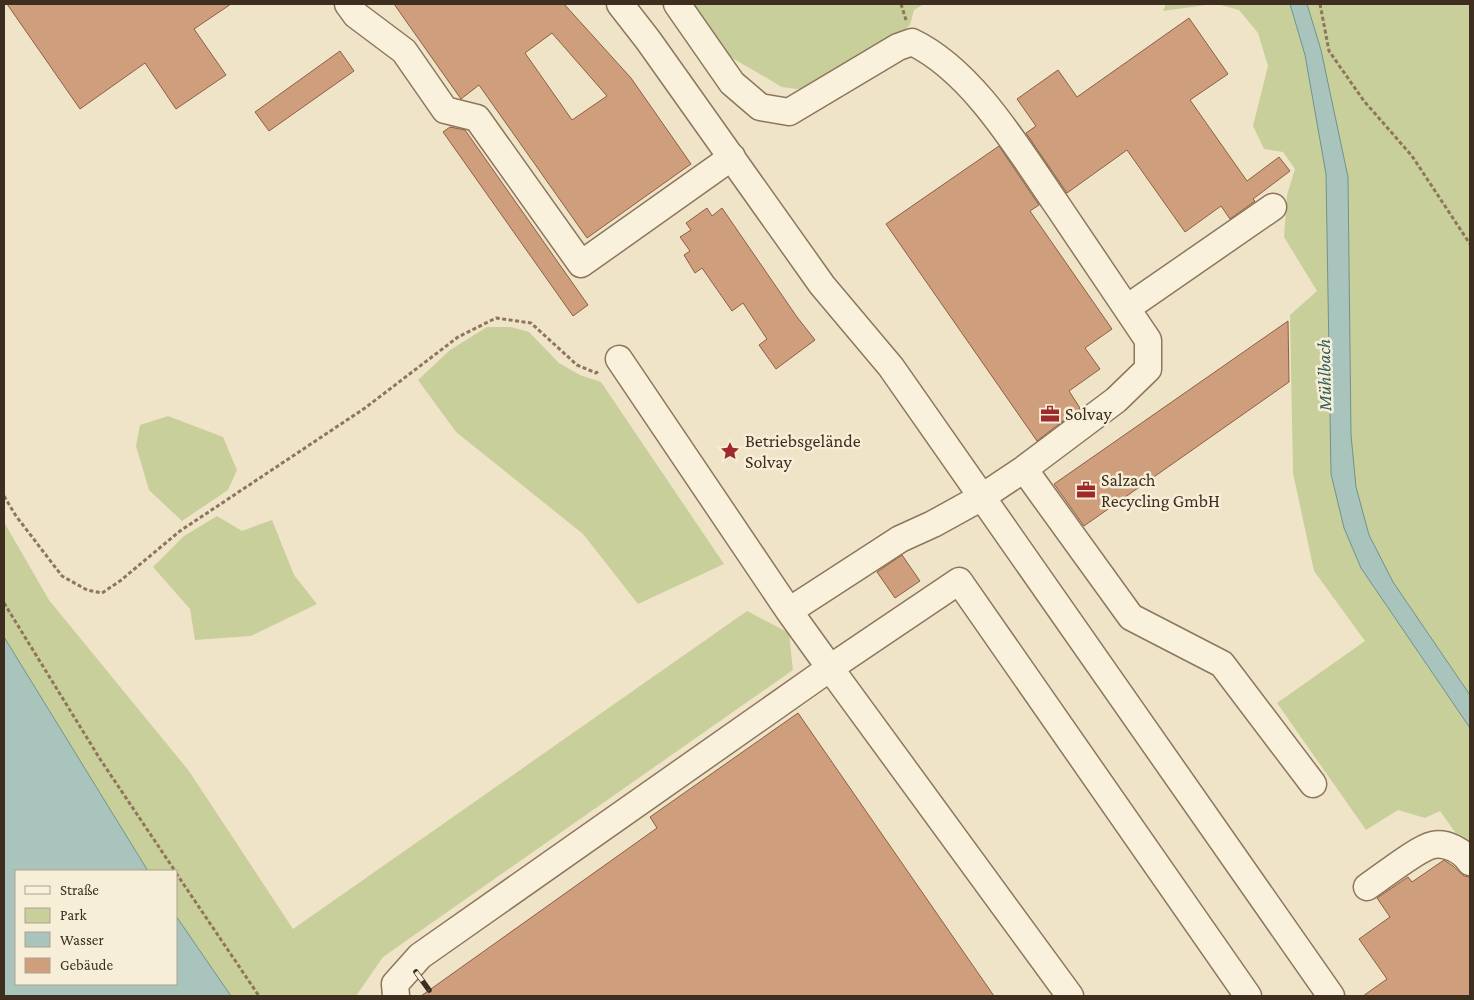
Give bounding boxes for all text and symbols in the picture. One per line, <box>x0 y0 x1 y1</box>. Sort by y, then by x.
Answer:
water label: Mühlbach <box>1313 339 1335 412</box>
office icon: Solvay <box>1039 403 1061 425</box>
place label: Solvay <box>1065 404 1112 424</box>
place label: Betriebsgelände Solvay <box>745 431 861 472</box>
place icon: Betriebsgelände Solvay <box>719 440 741 462</box>
place label: Salzach Recycling GmbH <box>1101 470 1220 511</box>
office icon: Salzach Recycling GmbH <box>1075 479 1097 501</box>
legend <box>15 870 178 985</box>
text: Straße <box>60 882 99 898</box>
text: Park <box>60 907 87 923</box>
text: Wasser <box>60 932 104 948</box>
text: Gebäude <box>60 957 114 973</box>

